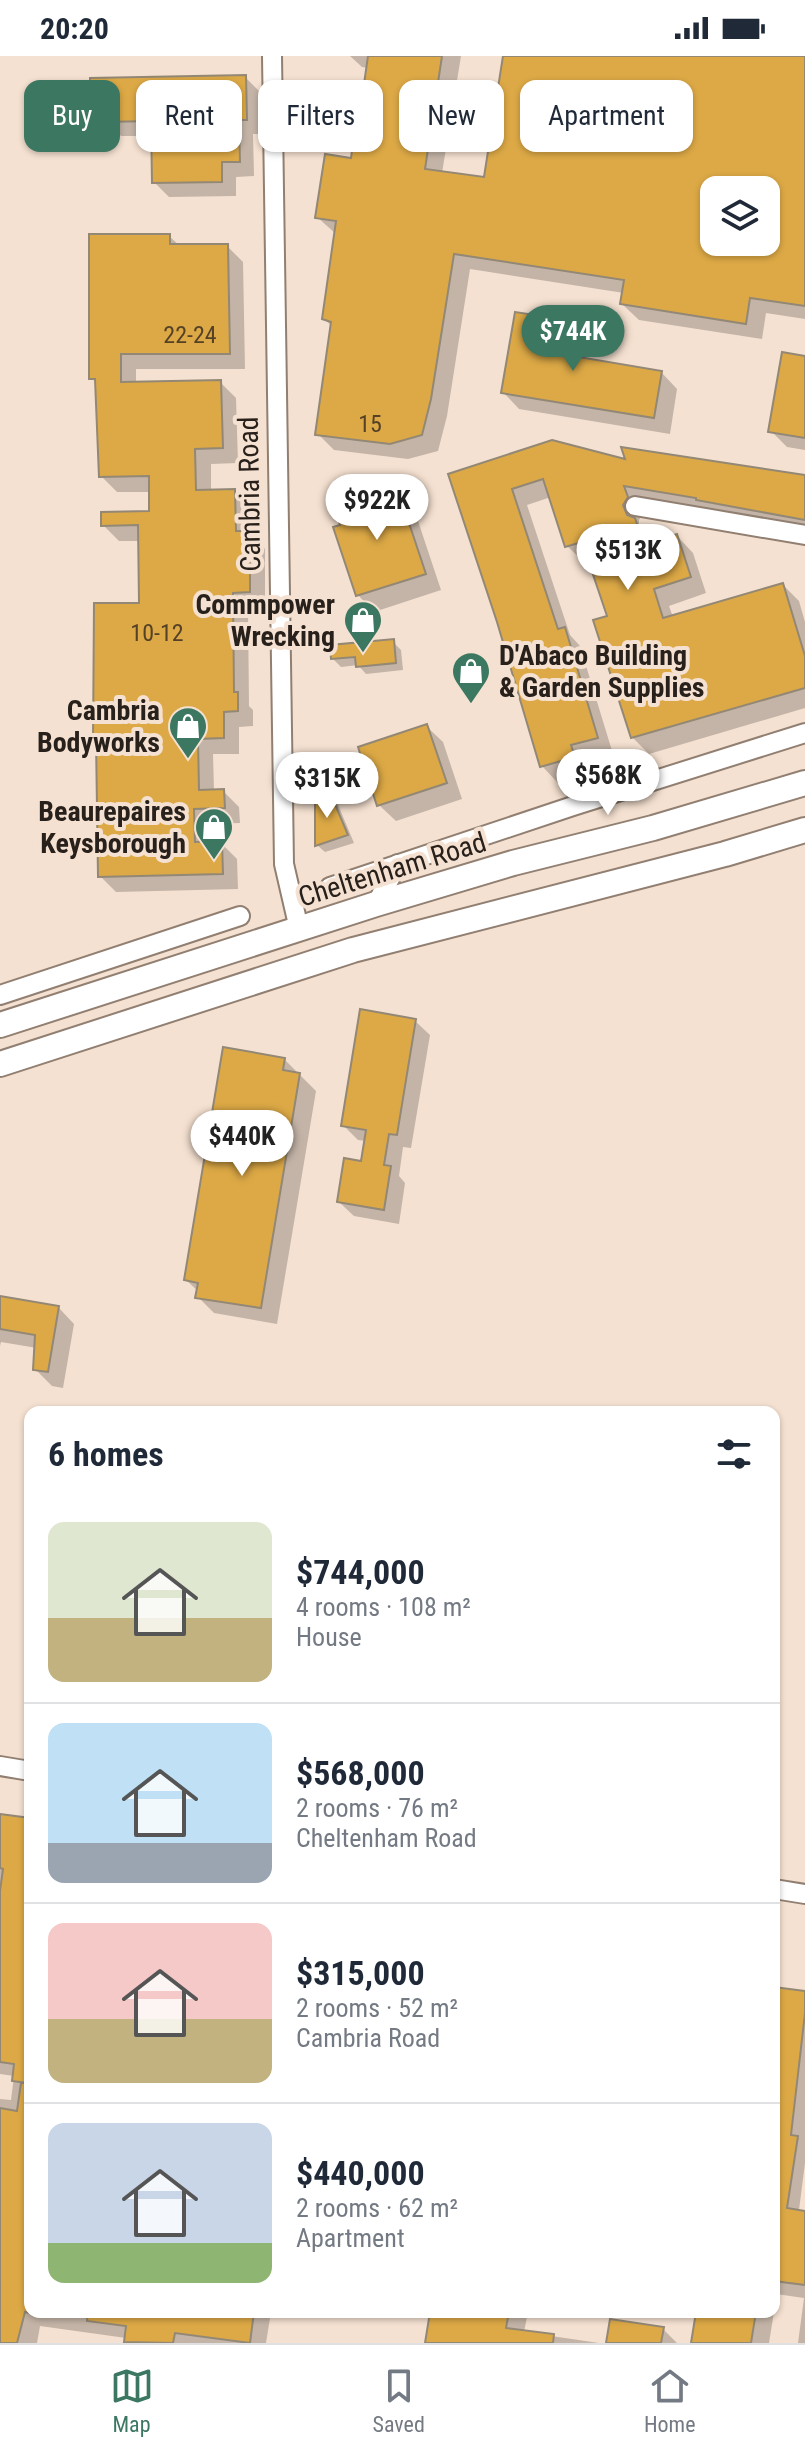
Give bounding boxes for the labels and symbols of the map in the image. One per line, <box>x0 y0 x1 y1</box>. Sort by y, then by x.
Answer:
pin: $744K <box>517 305 629 373</box>
house number: 22-24 <box>163 321 217 349</box>
house number: 15 <box>358 410 382 438</box>
street label: Cambria Road <box>232 416 267 572</box>
pin: $922K <box>321 474 433 542</box>
pin: $513K <box>572 524 684 592</box>
place label: Commpower Wrecking <box>195 588 335 653</box>
shop icon: Commpower Wrecking <box>342 599 384 654</box>
house number: 10-12 <box>130 619 184 647</box>
place label: D'Abaco Building & Garden Supplies <box>499 639 705 704</box>
shop icon: D'Abaco Building & Garden Supplies <box>450 650 492 705</box>
place label: Cambria Bodyworks <box>37 694 160 759</box>
shop icon: Cambria Bodyworks <box>167 705 209 760</box>
pin: $568K <box>552 749 664 817</box>
pin: $315K <box>271 752 383 820</box>
place label: Beaurepaires Keysborough <box>38 795 186 860</box>
shop icon: Beaurepaires Keysborough <box>193 806 235 861</box>
street label: Cheltenham Road <box>294 825 490 914</box>
pin: $440K <box>186 1110 298 1178</box>

